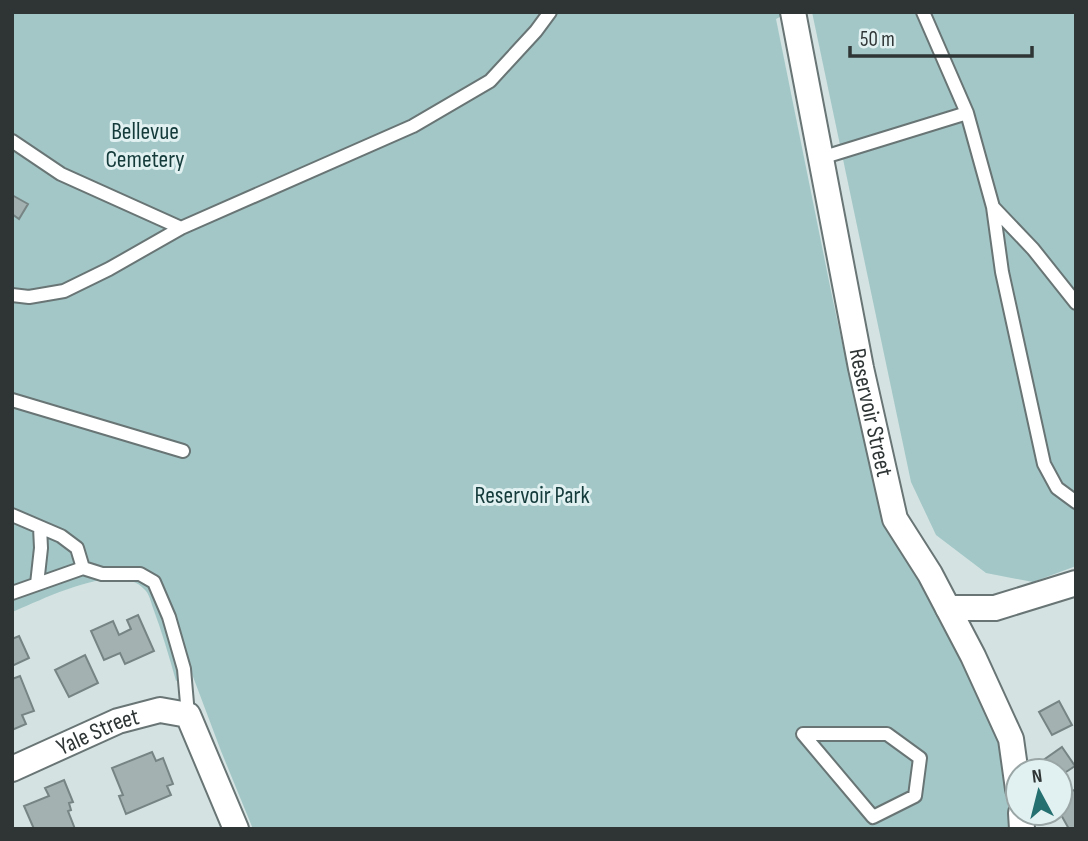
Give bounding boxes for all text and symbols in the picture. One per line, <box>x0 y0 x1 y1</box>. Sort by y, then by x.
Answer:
scale bar <box>850 14 1032 58</box>
text: 50 m <box>860 27 895 52</box>
park label: Bellevue Cemetery <box>105 117 185 174</box>
street label: Reservoir Street <box>843 346 899 480</box>
park label: Reservoir Park <box>474 481 590 510</box>
street label: Yale Street <box>52 702 142 762</box>
north arrow <box>1004 757 1074 827</box>
text: N <box>1031 765 1044 789</box>

